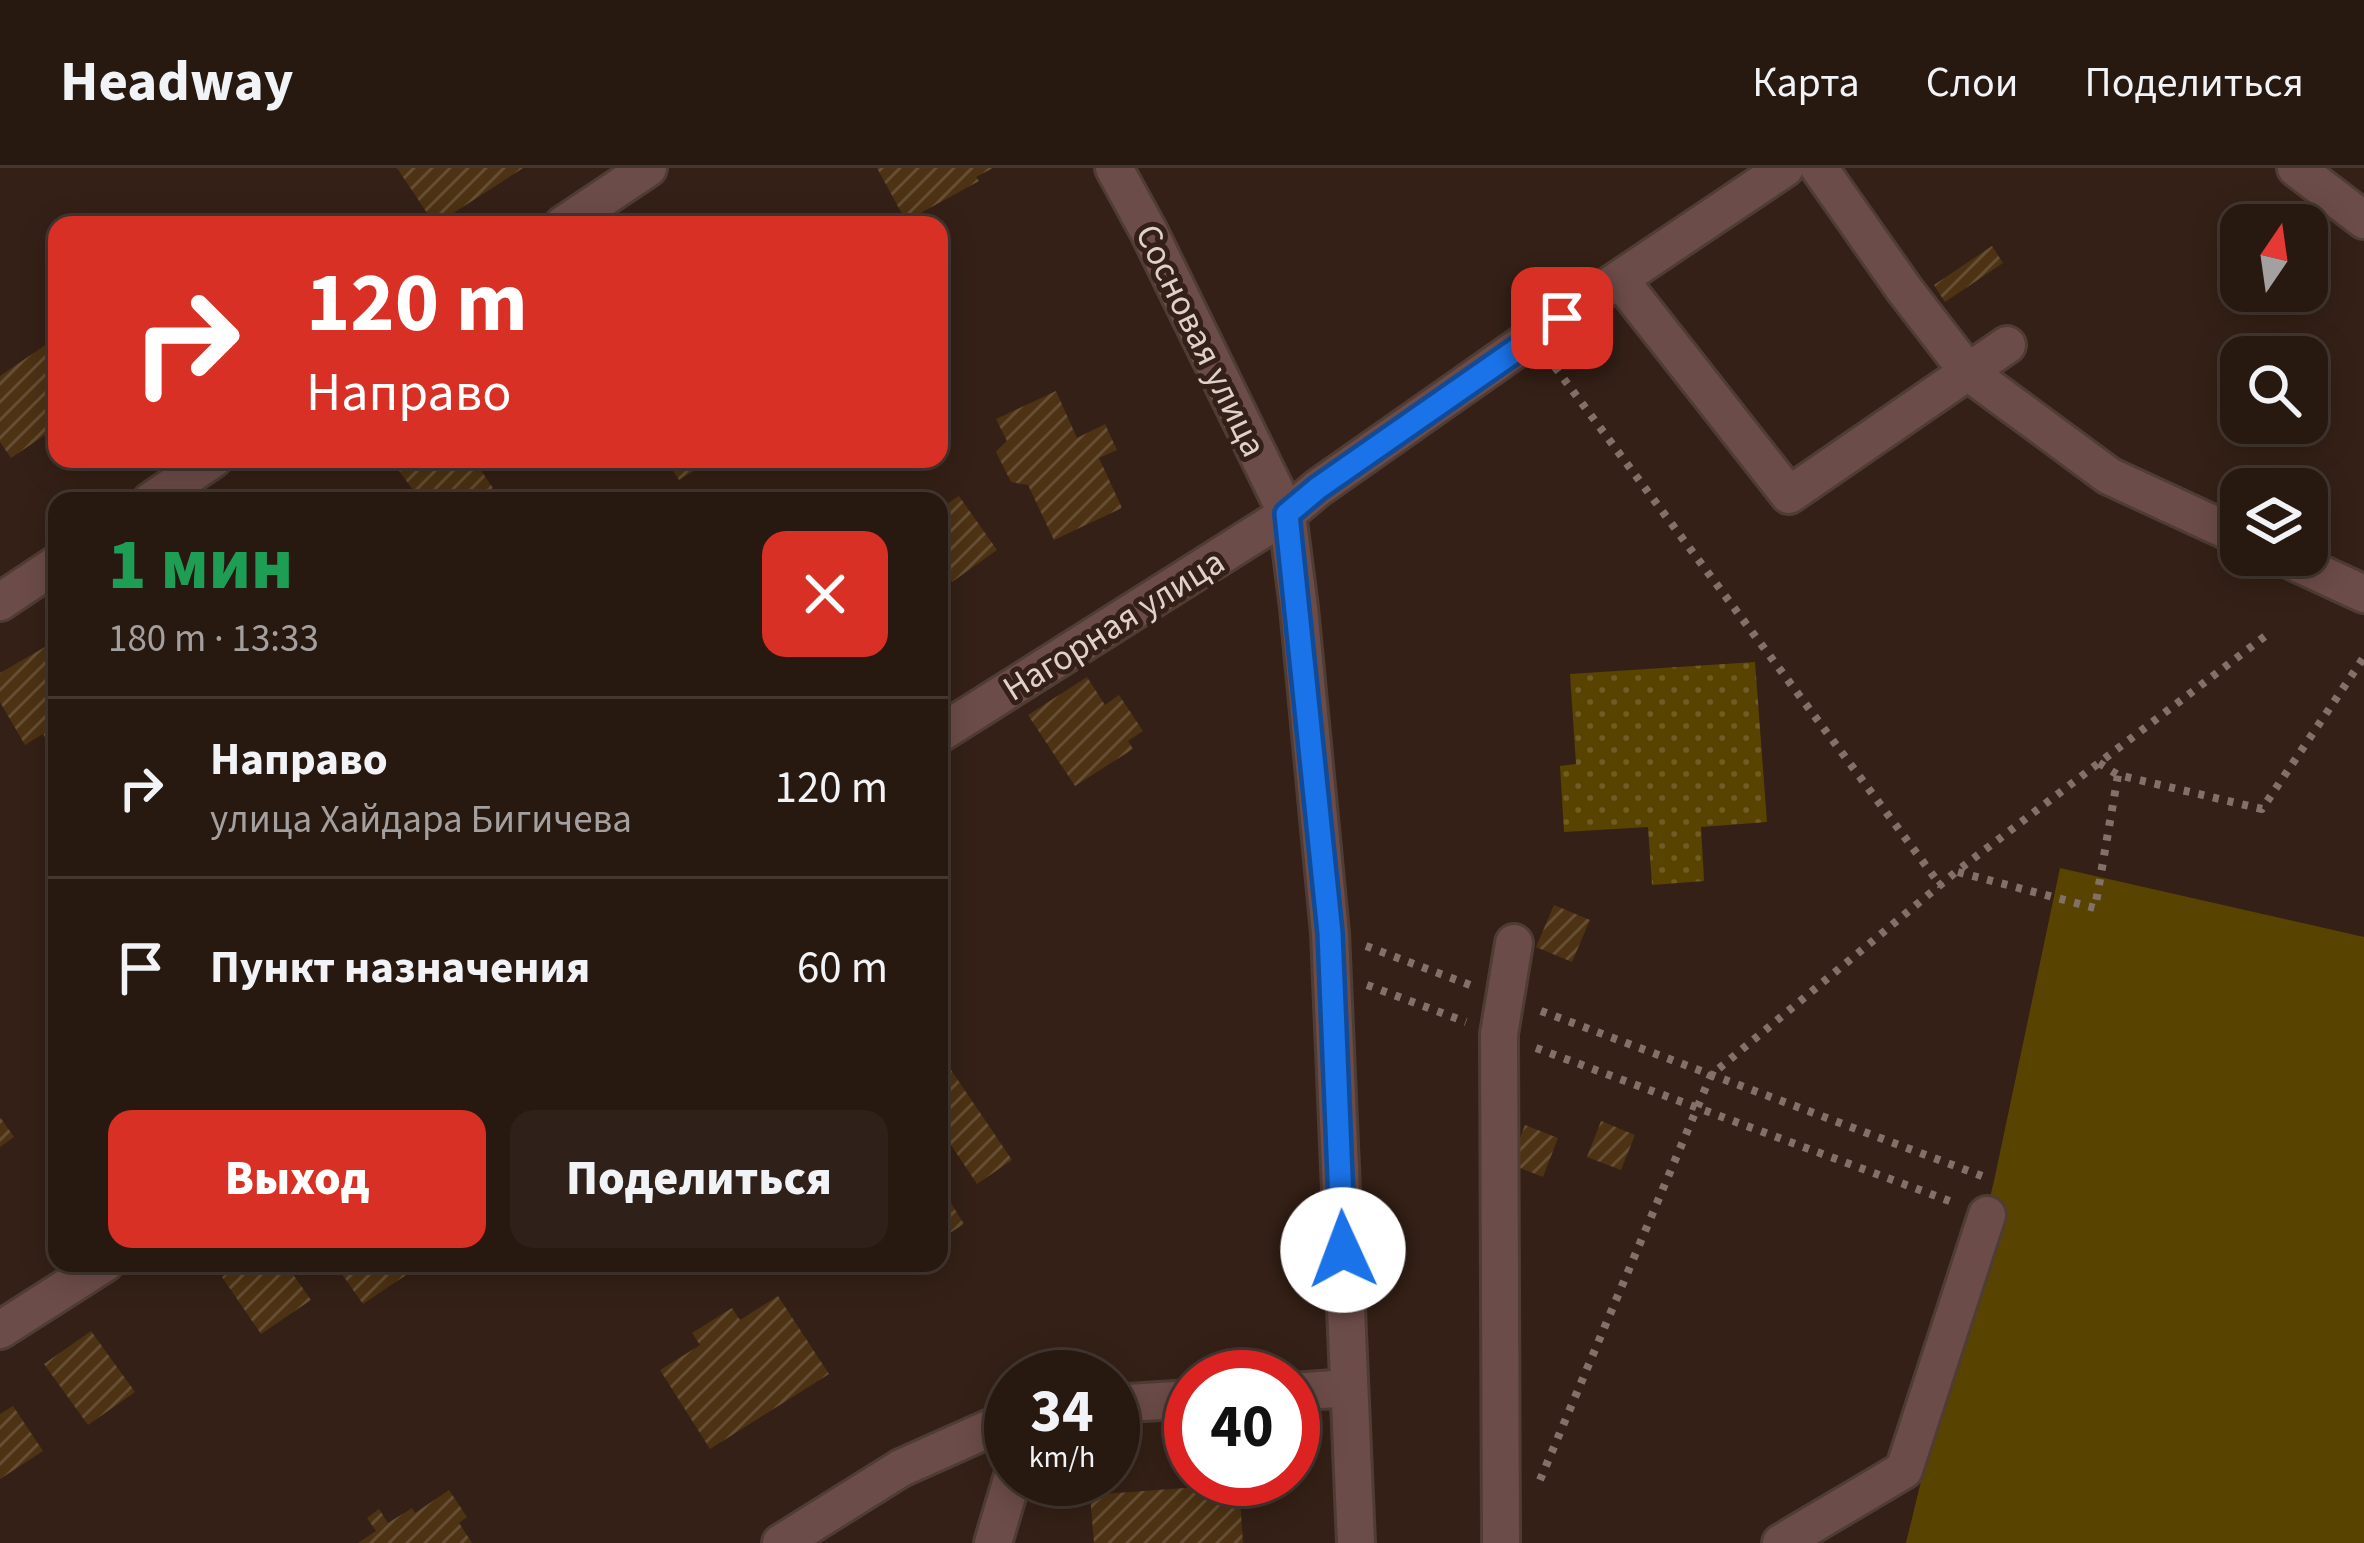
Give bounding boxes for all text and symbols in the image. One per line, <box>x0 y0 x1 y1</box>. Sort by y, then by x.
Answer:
text: Headway <box>60 42 293 123</box>
text: Карта <box>1752 53 1860 113</box>
text: Слои <box>1926 53 2019 113</box>
text: Поделиться <box>2085 53 2304 113</box>
north arrow <box>2220 204 2328 312</box>
map controls <box>2220 204 2328 576</box>
street label: Сосновая улица <box>1122 216 1279 465</box>
text: 120 m <box>306 244 528 364</box>
icon: right <box>108 264 264 420</box>
pin <box>1511 267 1613 369</box>
icon: arrive <box>1529 285 1595 351</box>
button: search <box>2220 336 2328 444</box>
text: Направо <box>306 355 511 432</box>
button: layers <box>2220 468 2328 576</box>
text: 1 мин <box>108 514 293 617</box>
button: close <box>762 531 888 657</box>
street label: Нагорная улица <box>993 537 1235 714</box>
text: 180 m · 13:33 <box>108 611 319 667</box>
text: Направо <box>210 728 388 792</box>
icon: right <box>108 755 174 821</box>
text: 120 m <box>775 756 888 820</box>
text: улица Хайдара Бигичева <box>210 792 632 848</box>
icon: arrive <box>108 935 174 1001</box>
text: Пункт назначения <box>210 936 590 1000</box>
text: 60 m <box>797 936 888 1000</box>
button: Выход <box>108 1110 486 1248</box>
button: Поделиться <box>510 1110 888 1248</box>
position arrow <box>1280 1187 1406 1313</box>
speed limit sign: 40 <box>1164 1350 1320 1506</box>
text: 34 <box>1030 1370 1094 1455</box>
text: km/h <box>1029 1436 1095 1479</box>

